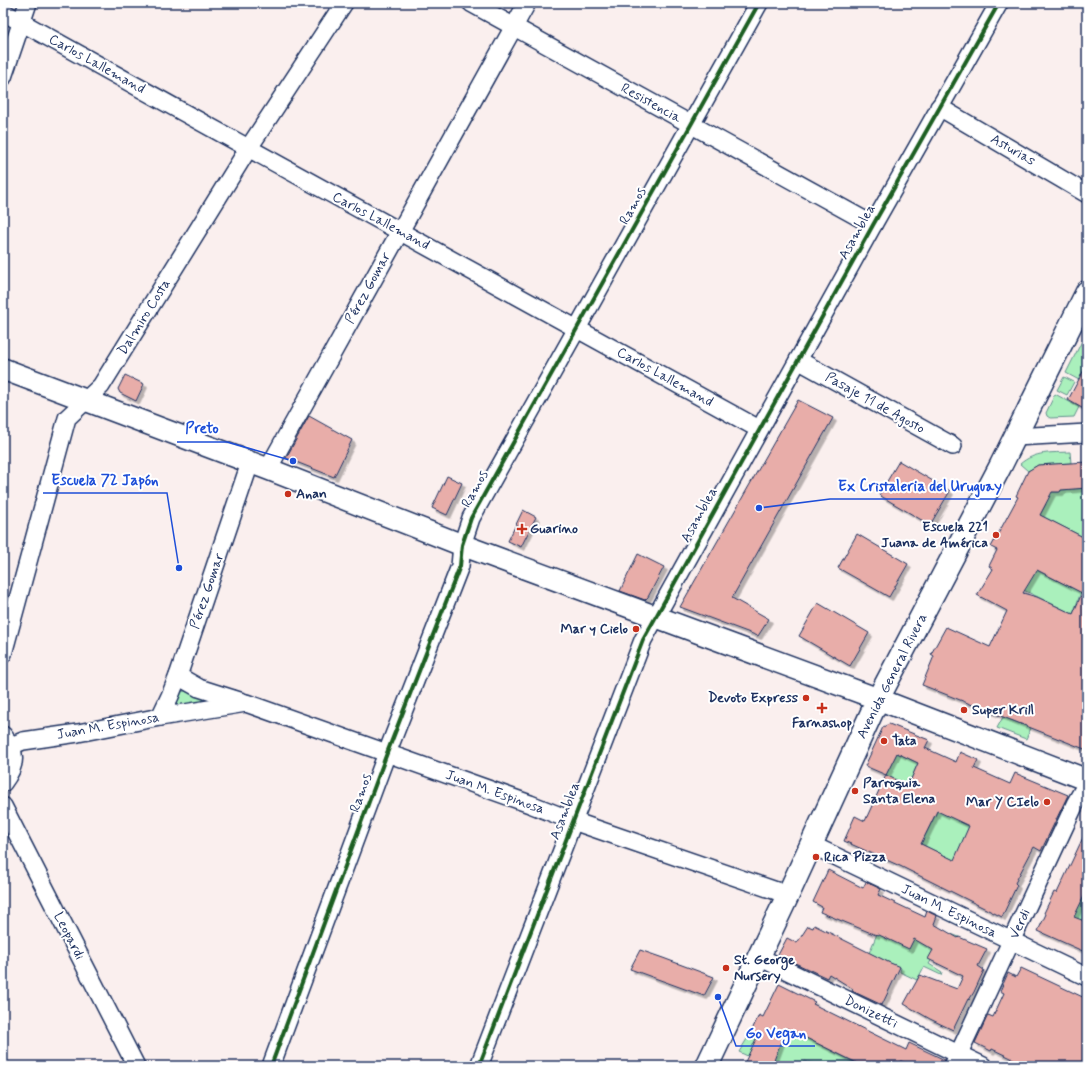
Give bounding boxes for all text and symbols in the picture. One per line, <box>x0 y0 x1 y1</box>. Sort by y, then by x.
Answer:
street label: Carlos Lallemand <box>46 30 148 98</box>
street label: Resistencia <box>618 79 685 127</box>
street label: Asturias <box>987 130 1039 170</box>
street label: Ramos <box>615 184 651 228</box>
street label: Carlos Lallemand <box>329 188 433 254</box>
street label: Asamblea <box>835 201 879 263</box>
street label: Pérez Gomar <box>341 249 395 327</box>
street label: Dalmiro Costa <box>114 276 174 358</box>
street label: Carlos Lallemand <box>614 343 716 411</box>
street label: Pasaje 11 de Agosto <box>822 368 928 438</box>
callout: Preto <box>177 415 227 442</box>
text: Preto <box>185 419 219 439</box>
callout: Escuela 72 Japón <box>43 466 167 493</box>
street label: Ramos <box>457 467 493 511</box>
text: Escuela 72 Japón <box>51 471 159 491</box>
callout: Ex Cristaleria del Uruguay <box>830 472 1011 499</box>
text: Ex Cristaleria del Uruguay <box>838 477 1002 498</box>
street label: Asamblea <box>677 484 721 546</box>
place label: Anan <box>296 485 327 503</box>
marker: Anan <box>283 489 293 499</box>
place label: Escuela 221 Juana de América <box>881 518 988 552</box>
place label: Guarino <box>530 520 578 538</box>
marker: Guarino <box>517 524 527 534</box>
marker: Escuela 221 Juana de América <box>991 530 1001 540</box>
street label: Pérez Gomar <box>186 551 228 631</box>
street label: Avenida General Rivera <box>853 610 931 742</box>
place label: Mar y Cielo <box>560 620 629 638</box>
marker: Mar y Cielo <box>631 624 641 634</box>
place label: Devoto Express <box>708 689 799 707</box>
marker: Devoto Express <box>801 693 811 703</box>
place label: Super Krill <box>972 701 1034 719</box>
marker: Farnashop <box>817 703 827 713</box>
marker: Super Krill <box>959 705 969 715</box>
street label: Juan M. Espinosa <box>55 708 161 744</box>
place label: Farnashop <box>792 714 852 732</box>
place label: Tata <box>892 732 917 750</box>
marker: Tata <box>879 736 889 746</box>
street label: Juan M. Espinosa <box>443 766 547 818</box>
street label: Ramos <box>346 771 376 815</box>
place label: Parroquia Santa Elena <box>863 774 936 808</box>
street label: Asamblea <box>546 780 584 842</box>
marker: Parroquia Santa Elena <box>850 786 860 796</box>
place label: Mar Y CIelo <box>966 793 1040 811</box>
marker: Mar Y CIelo <box>1042 797 1052 807</box>
place label: Rica Pizza <box>824 848 886 866</box>
marker: Rica Pizza <box>811 852 821 862</box>
street label: Juan M. Espinosa <box>898 880 1000 942</box>
street label: Verdi <box>1005 906 1035 942</box>
street label: Leopardi <box>49 909 89 963</box>
place label: St. George Nursery <box>734 951 795 985</box>
marker: St. George Nursery <box>721 963 731 973</box>
street label: Donizetti <box>841 991 901 1033</box>
callout: Go Vegan <box>736 1019 815 1046</box>
text: Go Vegan <box>746 1024 807 1046</box>

